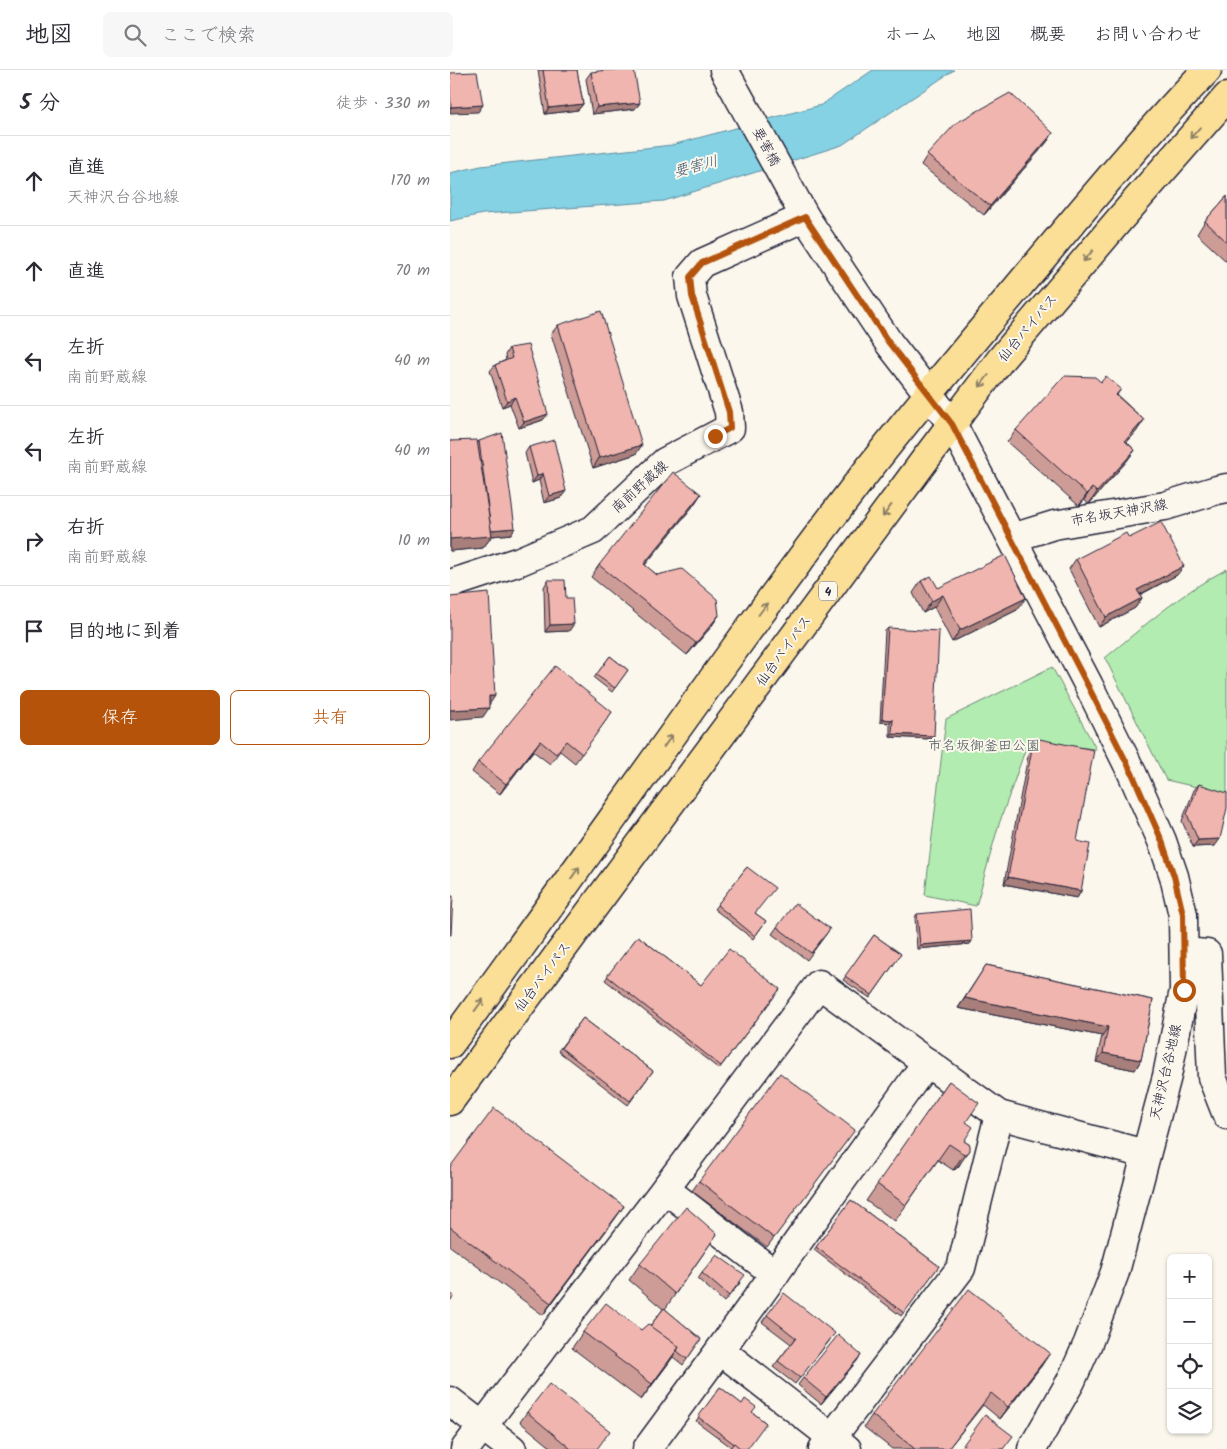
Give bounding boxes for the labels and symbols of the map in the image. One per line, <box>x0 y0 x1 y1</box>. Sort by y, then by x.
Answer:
street label: 要害橋 <box>746 123 786 171</box>
one-way arrow <box>1189 127 1200 140</box>
water label: 要害川 <box>671 150 721 184</box>
one-way arrow <box>1083 250 1094 263</box>
street label: 仙台バイパス <box>993 289 1063 367</box>
one-way arrow <box>979 374 990 387</box>
route end <box>704 425 727 448</box>
street label: 南前野蔵線 <box>607 455 673 519</box>
street label: 市名坂天神沢線 <box>1069 494 1169 532</box>
one-way arrow <box>882 504 892 518</box>
road number: 4 <box>819 582 837 600</box>
one-way arrow <box>758 603 769 616</box>
street label: 仙台バイパス <box>750 611 818 691</box>
one-way arrow <box>663 734 674 748</box>
park label: 市名坂御釜田公園 <box>928 735 1040 757</box>
one-way arrow <box>570 866 580 880</box>
street label: 仙台バイパス <box>509 937 577 1017</box>
route start <box>1173 979 1196 1002</box>
one-way arrow <box>474 998 484 1012</box>
street label: 天神沢台谷地線 <box>1144 1022 1188 1122</box>

